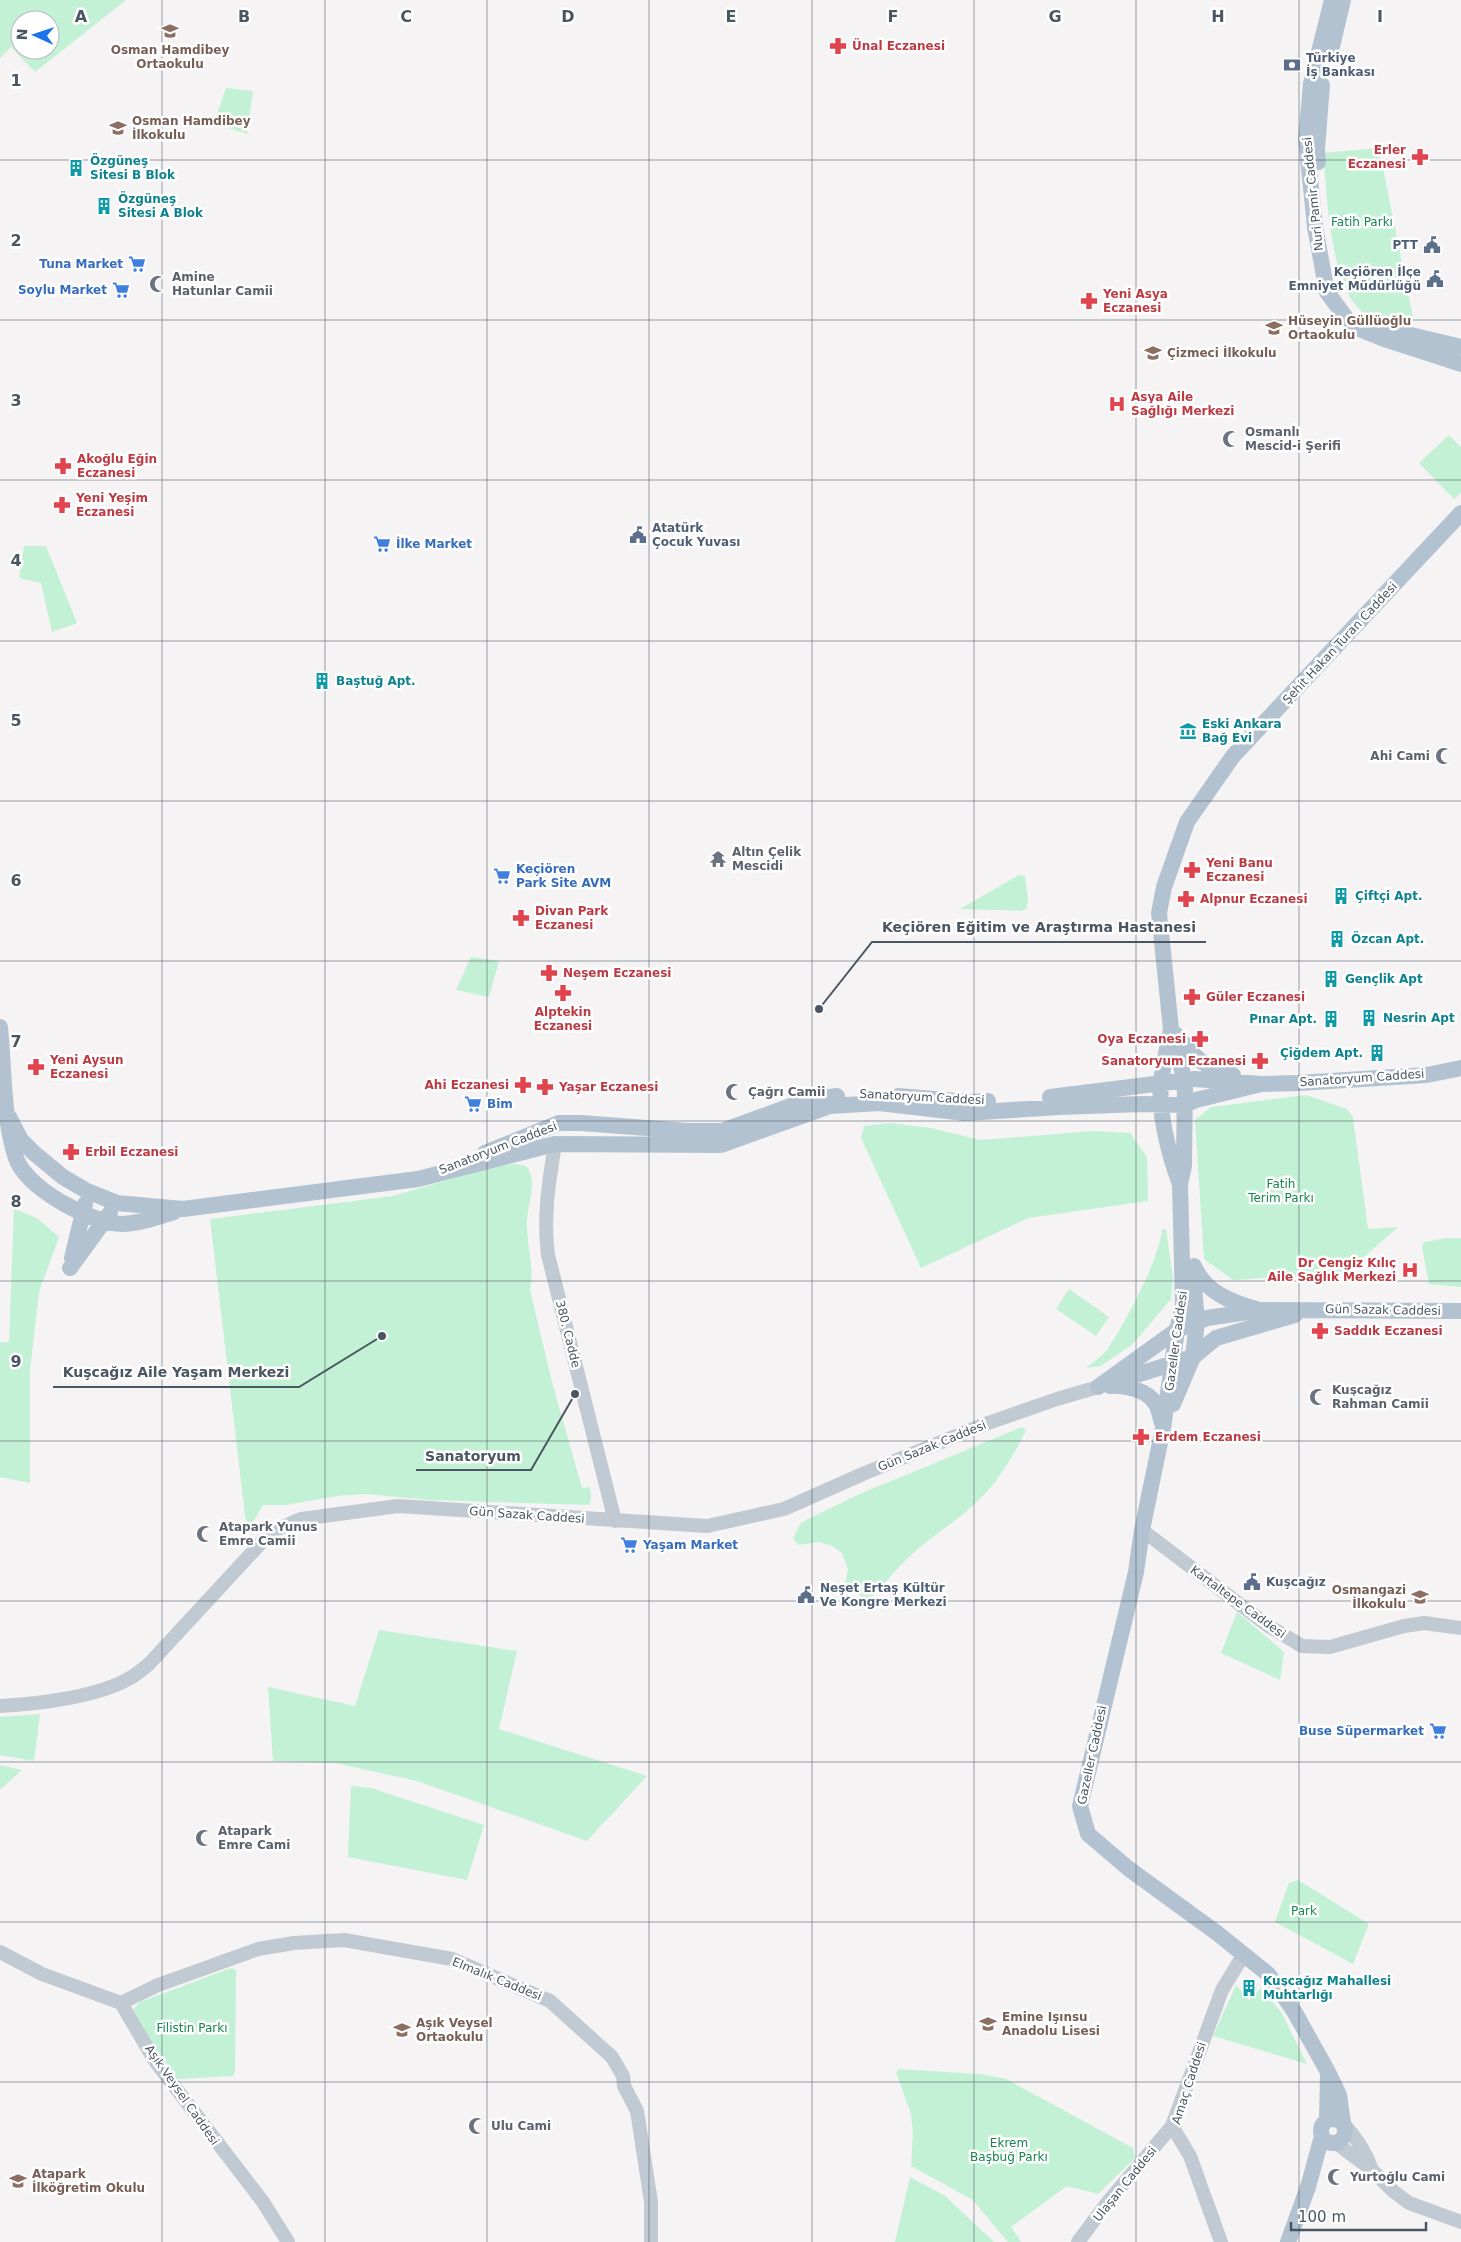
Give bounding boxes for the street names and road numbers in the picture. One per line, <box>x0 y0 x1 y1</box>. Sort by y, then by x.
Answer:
street label: Nuri Pamir Caddesi <box>1300 136 1326 252</box>
street label: Şehit Hakan Turan Caddesi <box>1280 579 1400 707</box>
street label: Sanatoryum Caddesi <box>1299 1067 1425 1089</box>
street label: Sanatoryum Caddesi <box>859 1087 985 1107</box>
street label: Sanatoryum Caddesi <box>437 1119 559 1177</box>
street label: Gazeller Caddesi <box>1162 1290 1190 1392</box>
street label: 380. Cadde <box>553 1299 583 1369</box>
street label: Gün Sazak Caddesi <box>1325 1302 1441 1318</box>
street label: Gün Sazak Caddesi <box>876 1418 988 1474</box>
street label: Gün Sazak Caddesi <box>469 1504 585 1526</box>
street label: Kartaltepe Caddesi <box>1188 1563 1288 1641</box>
street label: Gazeller Caddesi <box>1075 1704 1109 1806</box>
street label: Elmalık Caddesi <box>450 1955 544 2003</box>
street label: Amaç Caddesi <box>1169 2040 1209 2126</box>
street label: Aşık Veysel Caddesi <box>142 2042 222 2148</box>
street label: Ulaşan Caddesi <box>1090 2144 1160 2224</box>

